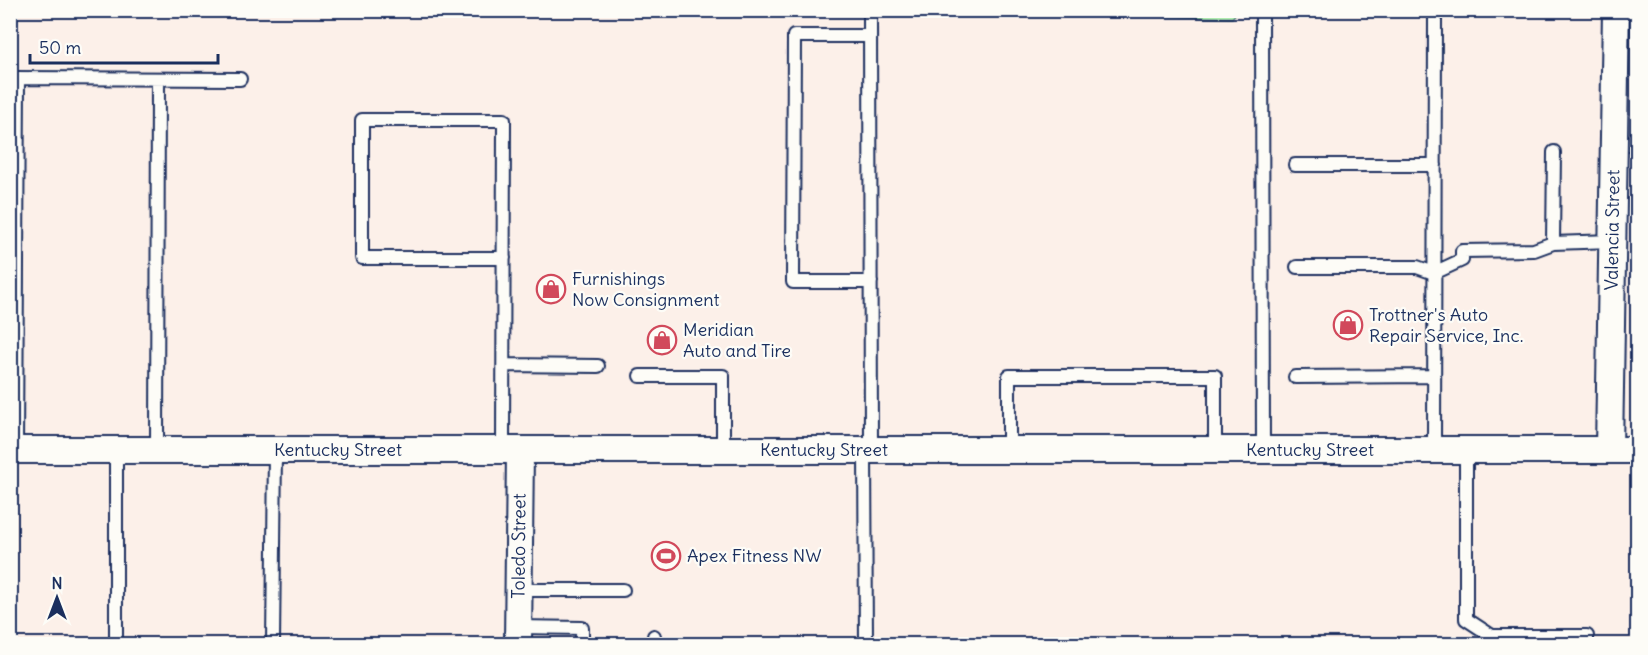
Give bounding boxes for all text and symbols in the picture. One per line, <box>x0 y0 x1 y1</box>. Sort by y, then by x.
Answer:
scale bar <box>30 27 218 65</box>
text: 50 m <box>39 36 81 59</box>
street label: Valencia Street <box>1600 169 1624 291</box>
place label: Furnishings Now Consignment <box>572 267 720 311</box>
shop icon: Furnishings Now Consignment <box>535 273 567 305</box>
place label: Trottner's Auto Repair Service, Inc. <box>1369 303 1523 347</box>
shop icon: Trottner's Auto Repair Service, Inc. <box>1332 309 1364 341</box>
place label: Meridian Auto and Tire <box>683 318 791 362</box>
shop icon: Meridian Auto and Tire <box>646 324 678 356</box>
street label: Kentucky Street <box>274 438 402 461</box>
street label: Kentucky Street <box>760 438 888 461</box>
street label: Kentucky Street <box>1246 438 1374 461</box>
street label: Toledo Street <box>506 493 531 599</box>
sports icon: Apex Fitness NW <box>650 540 682 572</box>
place label: Apex Fitness NW <box>687 544 822 567</box>
north arrow <box>27 568 87 628</box>
text: N <box>51 573 63 593</box>

